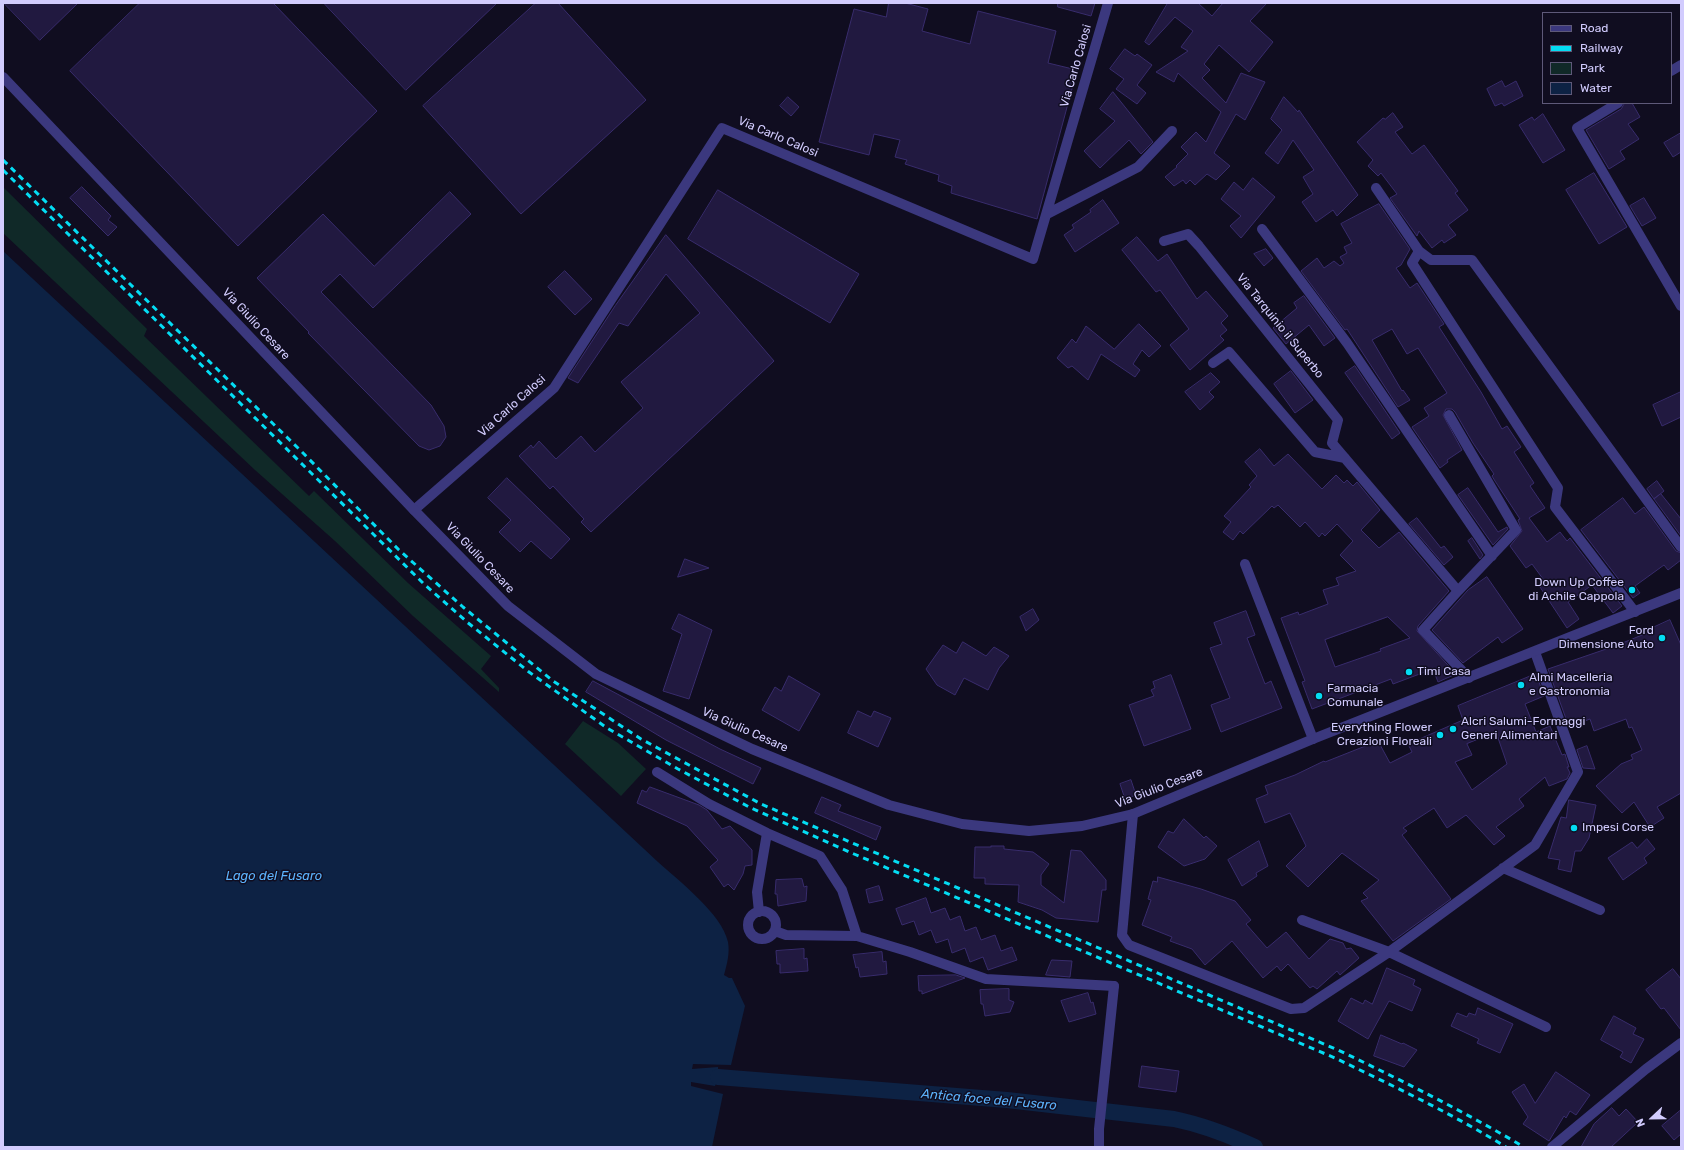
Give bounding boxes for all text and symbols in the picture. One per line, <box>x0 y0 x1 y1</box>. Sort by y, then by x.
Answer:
legend <box>1542 12 1672 104</box>
text: Road <box>1580 21 1608 35</box>
street label: Via Carlo Calosi <box>1057 23 1095 109</box>
text: Railway <box>1580 41 1623 55</box>
text: Park <box>1580 61 1605 75</box>
text: Water <box>1580 81 1612 95</box>
street label: Via Carlo Calosi <box>736 114 820 160</box>
street label: Via Tarquinio il Superbo <box>1233 271 1327 381</box>
street label: Via Giulio Cesare <box>219 285 293 363</box>
street label: Via Carlo Calosi <box>475 372 549 440</box>
street label: Via Giulio Cesare <box>443 520 517 596</box>
place label: Down Up Coffee di Achile Cappola <box>1528 576 1624 604</box>
marker: Down Up Coffee di Achile Cappola <box>1627 585 1637 595</box>
place label: Ford Dimensione Auto <box>1559 624 1654 652</box>
marker: Ford Dimensione Auto <box>1657 633 1667 643</box>
place label: Timi Casa <box>1417 665 1471 679</box>
marker: Timi Casa <box>1404 667 1414 677</box>
place label: Almi Macelleria e Gastronomia <box>1529 671 1613 699</box>
marker: Almi Macelleria e Gastronomia <box>1516 680 1526 690</box>
place label: Farmacia Comunale <box>1327 682 1383 710</box>
marker: Farmacia Comunale <box>1314 691 1324 701</box>
street label: Via Giulio Cesare <box>700 705 790 755</box>
place label: Alcri Salumi-Formaggi Generi Alimentari <box>1461 715 1585 743</box>
place label: Everything Flower Creazioni Floreali <box>1331 721 1432 749</box>
marker: Alcri Salumi-Formaggi Generi Alimentari <box>1448 724 1458 734</box>
marker: Everything Flower Creazioni Floreali <box>1435 730 1445 740</box>
street label: Via Giulio Cesare <box>1113 765 1205 811</box>
place label: Impesi Corse <box>1582 821 1654 835</box>
marker: Impesi Corse <box>1569 823 1579 833</box>
water label: Lago del Fusaro <box>226 868 322 884</box>
water label: Antica foce del Fusaro <box>921 1086 1057 1114</box>
north arrow <box>1632 1098 1672 1138</box>
text: N <box>1633 1117 1648 1129</box>

